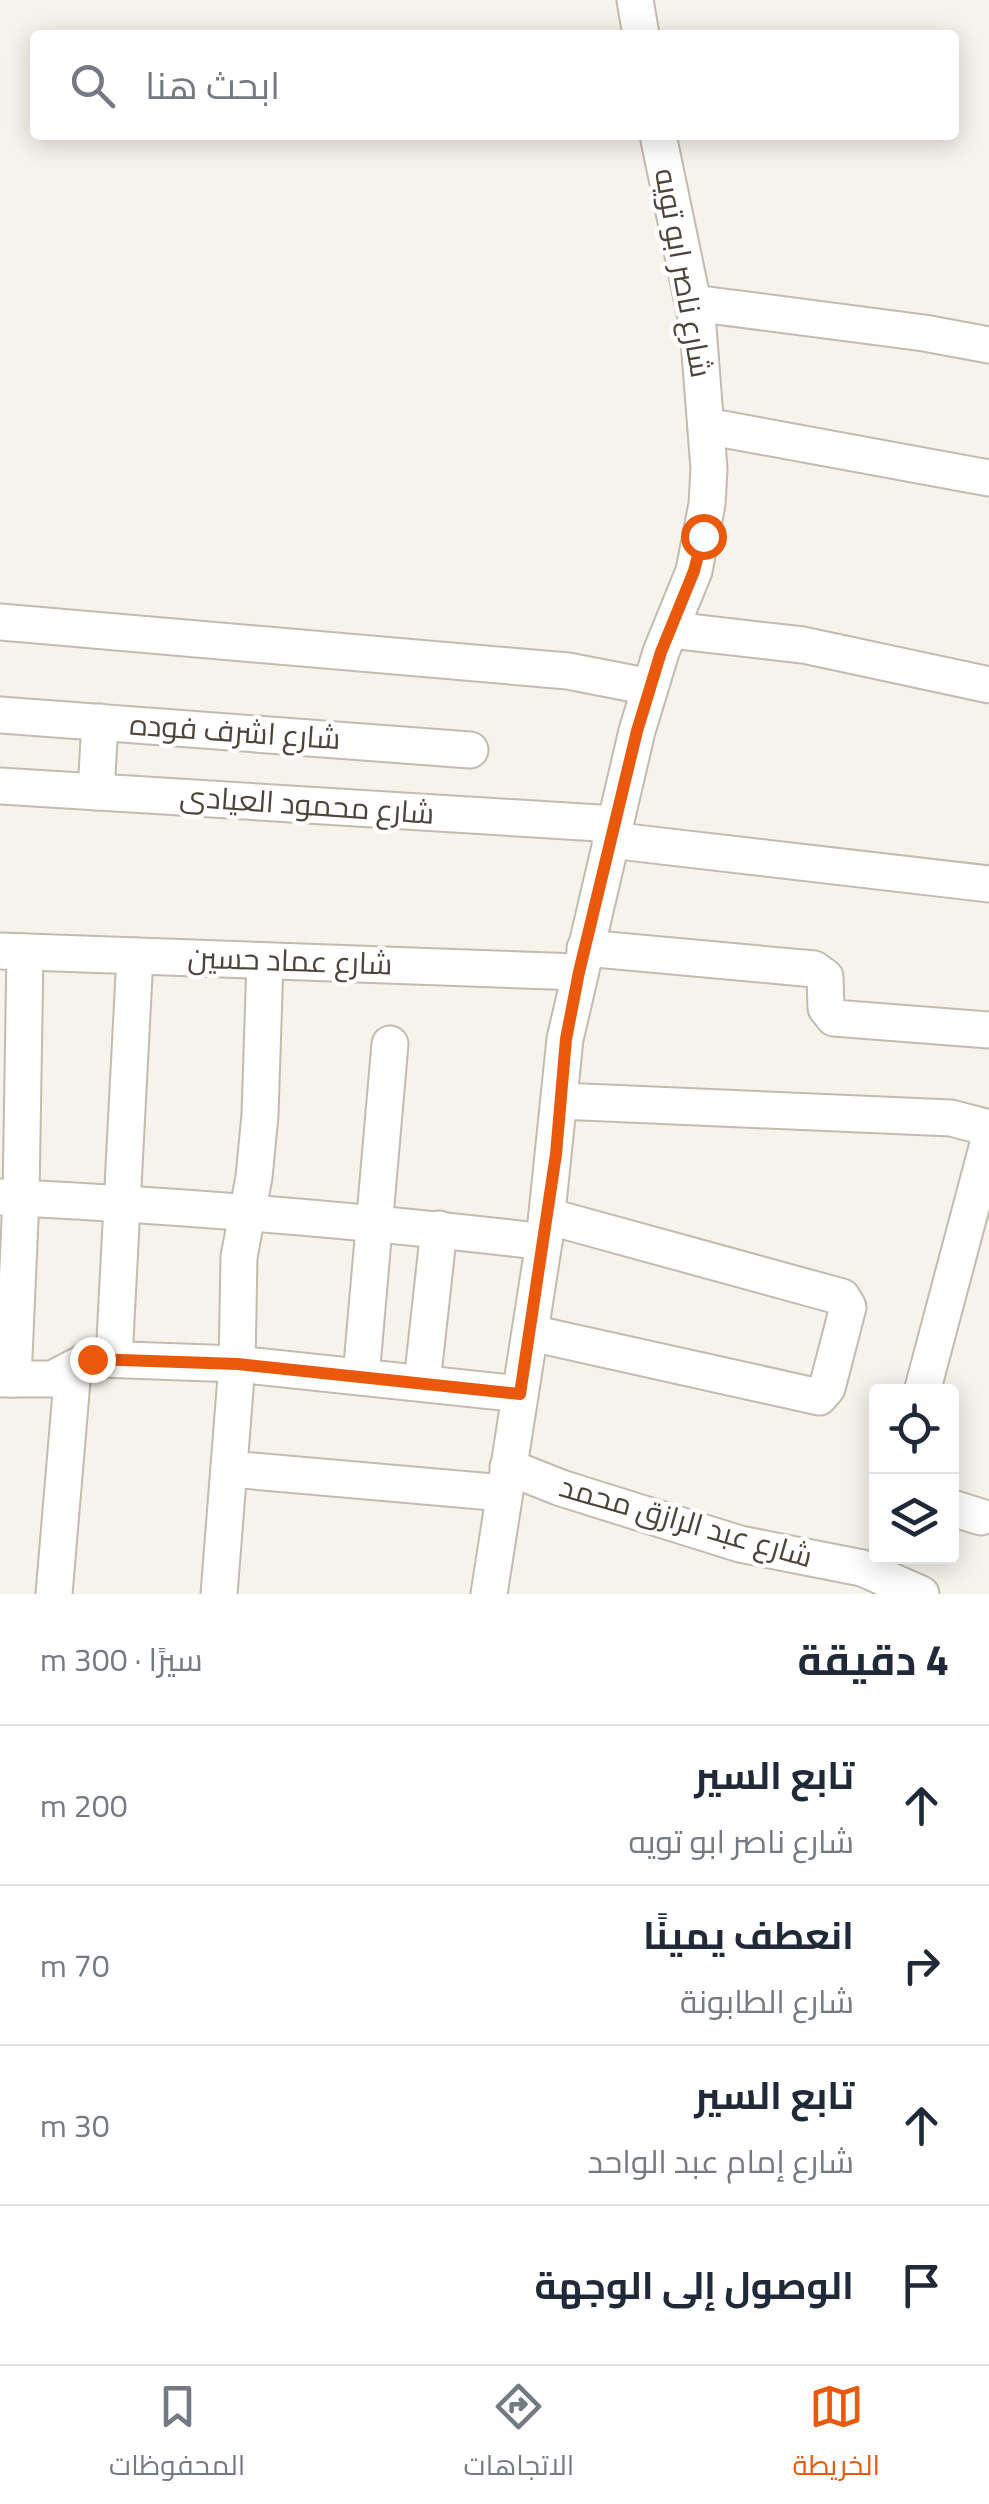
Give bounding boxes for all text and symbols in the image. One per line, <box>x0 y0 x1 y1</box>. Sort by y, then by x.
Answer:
search box <box>30 30 959 140</box>
text: ابحث هنا <box>145 56 280 114</box>
icon: search <box>65 58 120 113</box>
street label: شارع ناصر ابو تويه <box>643 165 725 381</box>
route start <box>681 514 727 560</box>
street label: شارع اشرف فوده <box>128 701 342 761</box>
street label: شارع محمود العيادى <box>178 772 436 836</box>
street label: شارع عماد حسين <box>187 933 393 987</box>
route end <box>70 1337 116 1383</box>
map controls <box>869 1384 959 1564</box>
button: locate <box>869 1384 959 1474</box>
street label: شارع عبد الرازق محمد <box>554 1463 818 1579</box>
button: layers <box>869 1474 959 1564</box>
text: 4 دقيقة <box>797 1627 949 1691</box>
text: سيرًا · 300 m <box>40 1635 203 1683</box>
text: تابع السير <box>695 1746 854 1804</box>
icon: ahead <box>894 1778 949 1833</box>
text: 200 m <box>40 1781 128 1829</box>
text: شارع ناصر ابو تويه <box>628 1817 854 1865</box>
text: انعطف يمينًا <box>643 1906 854 1964</box>
icon: right <box>894 1938 949 1993</box>
text: 70 m <box>40 1941 110 1989</box>
text: شارع الطابونة <box>680 1977 854 2025</box>
text: تابع السير <box>695 2066 854 2124</box>
icon: ahead <box>894 2098 949 2153</box>
text: 30 m <box>40 2101 110 2149</box>
text: شارع إمام عبد الواحد <box>587 2137 854 2185</box>
text: الوصول إلى الوجهة <box>535 2256 854 2314</box>
icon: arrive <box>894 2258 949 2313</box>
tab: المحفوظات <box>109 2379 245 2491</box>
tab: الاتجاهات <box>464 2379 574 2491</box>
tab: الخريطة <box>793 2379 880 2491</box>

